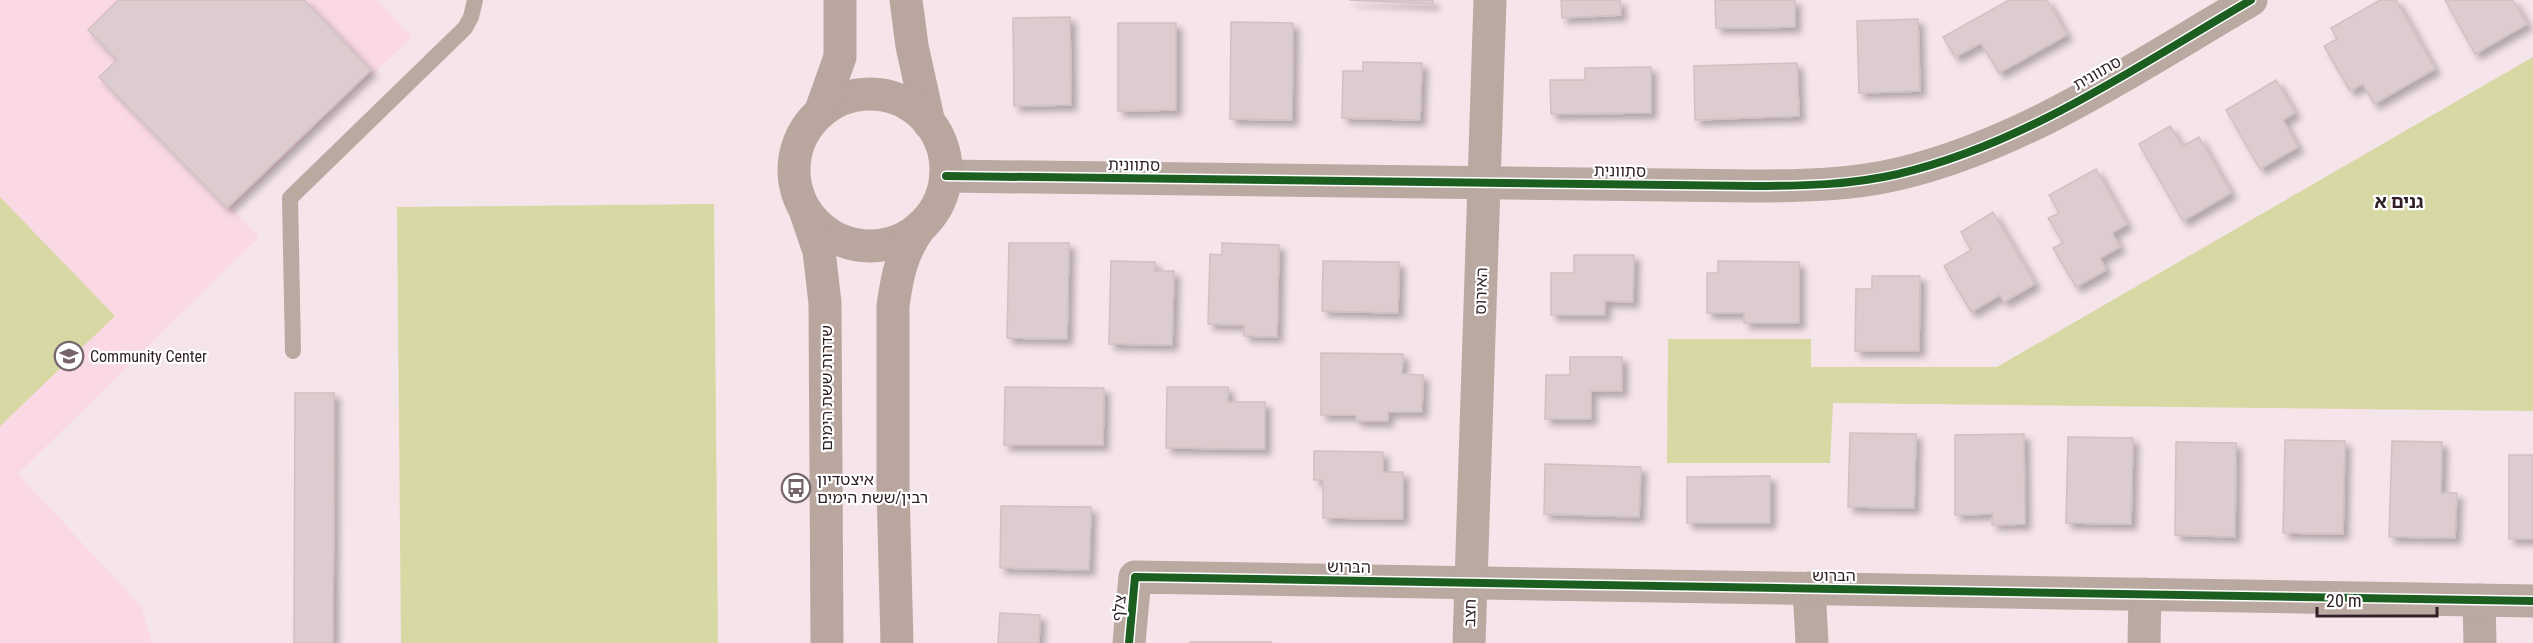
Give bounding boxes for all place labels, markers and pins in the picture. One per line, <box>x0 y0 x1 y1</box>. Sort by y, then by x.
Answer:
school or university icon: Community Center <box>53 340 85 372</box>
place label: Community Center <box>90 347 207 366</box>
place label: איצטדיון רבין/ששת הימים <box>817 470 928 507</box>
bus stop icon: איצטדיון רבין/ששת הימים <box>780 472 812 504</box>

